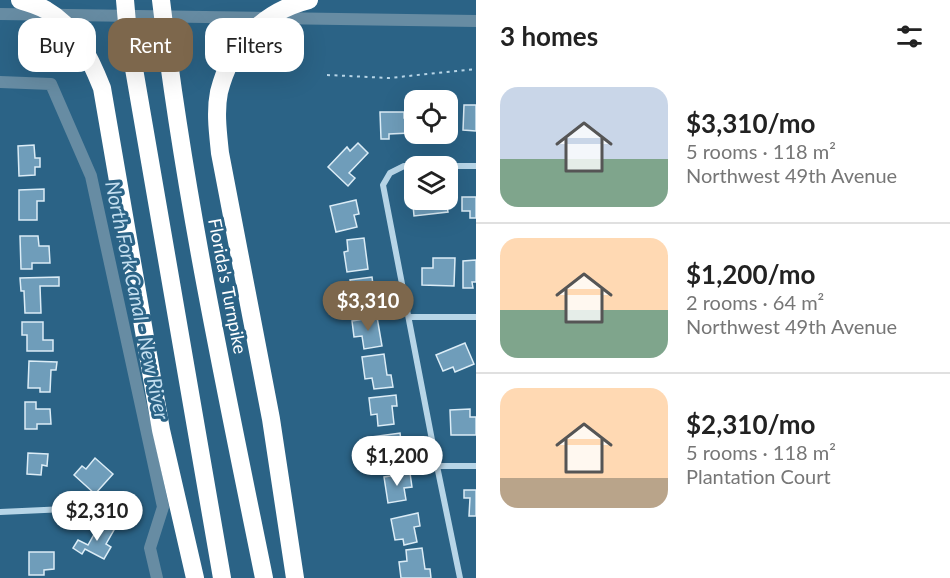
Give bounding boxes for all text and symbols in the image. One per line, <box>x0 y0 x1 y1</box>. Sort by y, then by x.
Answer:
chip: Buy <box>18 18 96 72</box>
chip: Rent <box>108 18 193 72</box>
chip: Filters <box>205 18 304 72</box>
text: 3 homes <box>500 20 598 52</box>
icon: filters <box>893 20 926 53</box>
map controls <box>404 90 458 210</box>
button: locate <box>404 90 458 144</box>
text: $3,310/mo <box>686 107 816 139</box>
icon: home <box>548 111 620 183</box>
text: 5 rooms · 118 m² <box>686 139 836 163</box>
button: layers <box>404 156 458 210</box>
text: Northwest 49th Avenue <box>686 163 897 187</box>
water label: North Fork Canal - New River <box>101 179 175 422</box>
street label: Florida's Turnpike <box>204 216 252 356</box>
text: $1,200/mo <box>686 258 816 290</box>
icon: home <box>548 262 620 334</box>
pin: $3,310 <box>319 281 417 332</box>
text: $3,310 <box>337 288 399 312</box>
text: 2 rooms · 64 m² <box>686 290 824 314</box>
text: Northwest 49th Avenue <box>686 314 897 338</box>
text: $2,310/mo <box>686 408 816 440</box>
icon: home <box>548 412 620 484</box>
pin: $1,200 <box>348 436 446 487</box>
text: 5 rooms · 118 m² <box>686 440 836 464</box>
text: $1,200 <box>366 443 428 467</box>
text: Plantation Court <box>686 464 831 488</box>
pin: $2,310 <box>48 491 146 542</box>
text: $2,310 <box>66 498 128 522</box>

